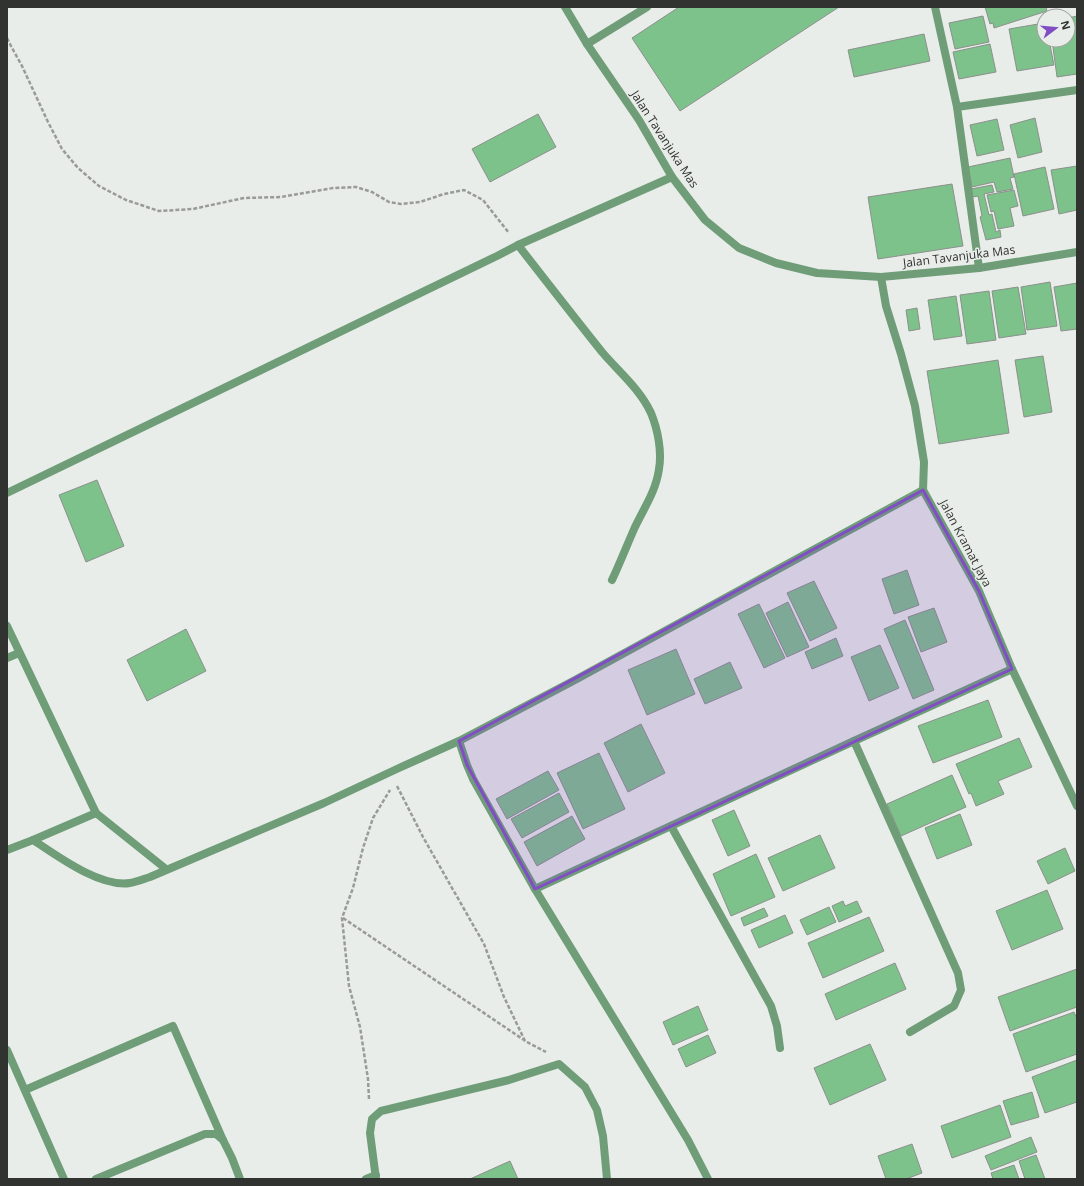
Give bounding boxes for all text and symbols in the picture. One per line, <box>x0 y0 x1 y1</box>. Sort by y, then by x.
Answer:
north arrow <box>1036 8 1076 48</box>
text: N <box>1058 19 1075 31</box>
street label: Jalan Tavanjuka Mas <box>627 86 703 191</box>
street label: Jalan Tavanjuka Mas <box>901 241 1016 271</box>
street label: Jalan Kramat Jaya <box>935 495 996 590</box>

